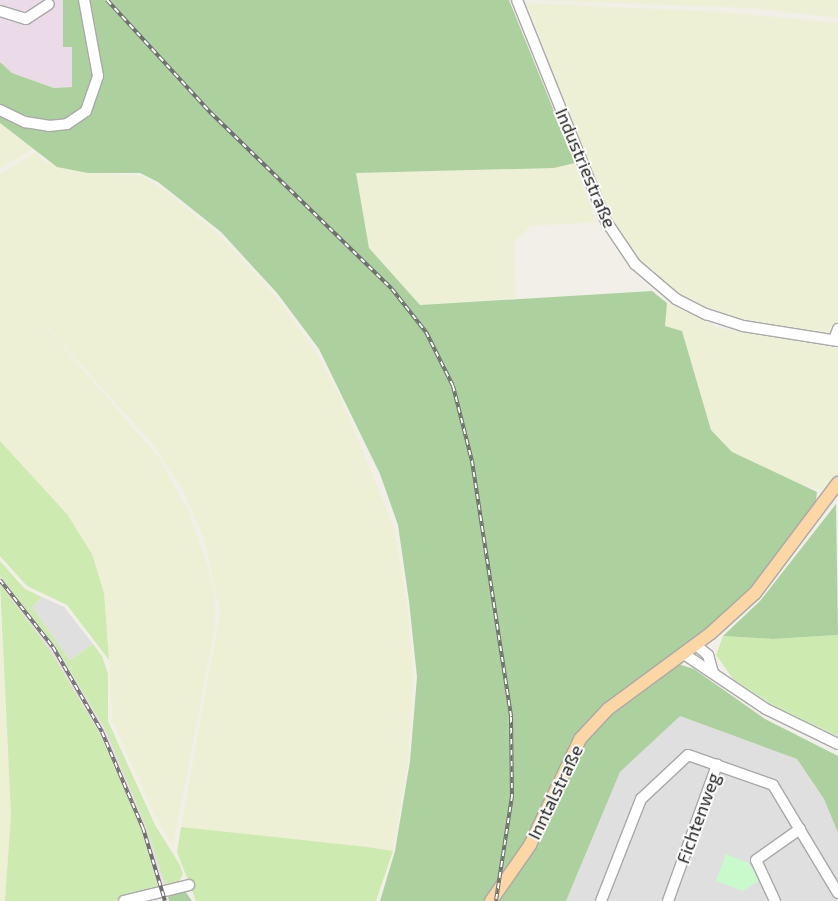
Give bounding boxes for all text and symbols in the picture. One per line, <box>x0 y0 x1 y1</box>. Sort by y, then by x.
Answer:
street label: Industriestraße <box>551 105 621 231</box>
street label: Inntalstraße <box>523 741 587 843</box>
street label: Fichtenweg <box>672 770 724 866</box>

